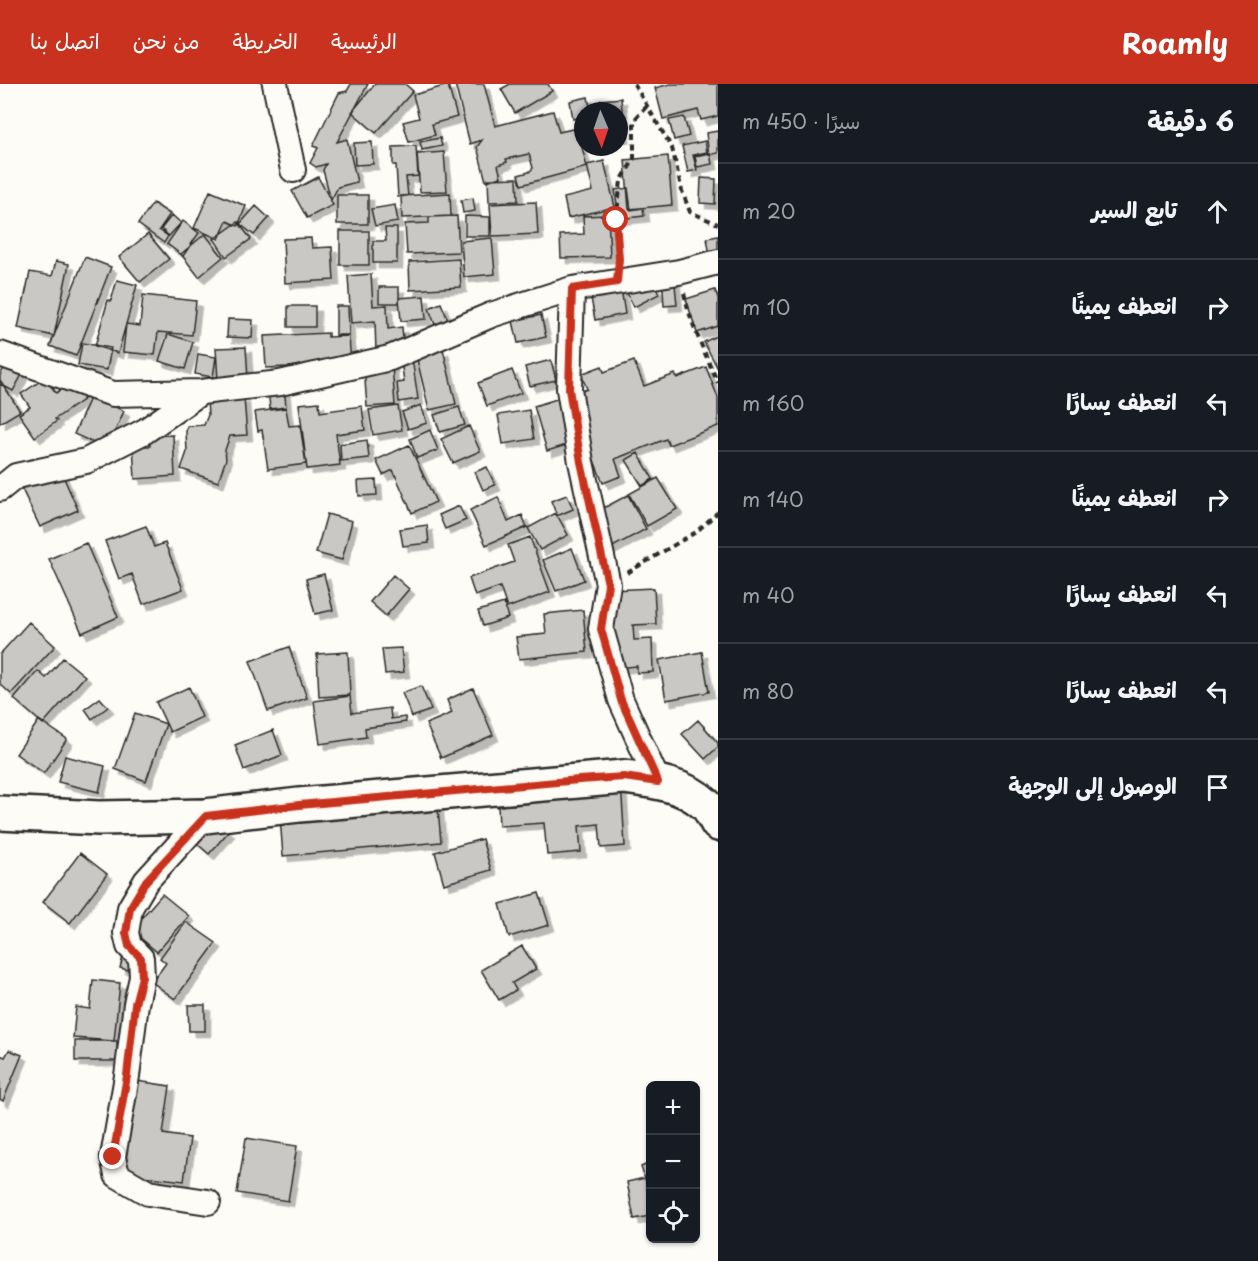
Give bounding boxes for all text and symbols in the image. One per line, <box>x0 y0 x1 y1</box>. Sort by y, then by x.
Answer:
text: Roamly <box>1122 21 1228 64</box>
text: اتصل بنا <box>30 24 100 56</box>
text: من نحن <box>133 24 199 56</box>
text: الخريطة <box>232 24 298 56</box>
text: الرئيسية <box>331 24 397 56</box>
text: 6 دقيقة <box>1147 101 1234 140</box>
north arrow <box>574 102 628 156</box>
text: سيرًا · 450 m <box>742 106 860 136</box>
text: تابع السير <box>1092 192 1177 225</box>
icon: ahead <box>1201 195 1234 228</box>
text: 20 m <box>742 196 795 226</box>
route start <box>602 206 628 232</box>
text: انعطف يمينًا <box>1072 288 1177 321</box>
icon: right <box>1201 291 1234 324</box>
text: 10 m <box>742 292 790 322</box>
text: انعطف يسارًا <box>1066 384 1177 417</box>
icon: left <box>1201 387 1234 420</box>
text: 160 m <box>742 388 804 418</box>
text: انعطف يمينًا <box>1072 480 1177 513</box>
icon: right <box>1201 483 1234 516</box>
text: 140 m <box>742 484 804 514</box>
text: انعطف يسارًا <box>1066 576 1177 609</box>
icon: left <box>1201 579 1234 612</box>
text: 40 m <box>742 580 795 610</box>
text: انعطف يسارًا <box>1066 672 1177 705</box>
icon: left <box>1201 675 1234 708</box>
text: 80 m <box>742 676 794 706</box>
text: الوصول إلى الوجهة <box>1008 768 1177 801</box>
icon: arrive <box>1201 771 1234 804</box>
map controls <box>646 1081 700 1243</box>
button: + <box>646 1081 700 1135</box>
button: − <box>646 1135 700 1189</box>
route end <box>99 1143 125 1169</box>
button: locate <box>646 1189 700 1243</box>

